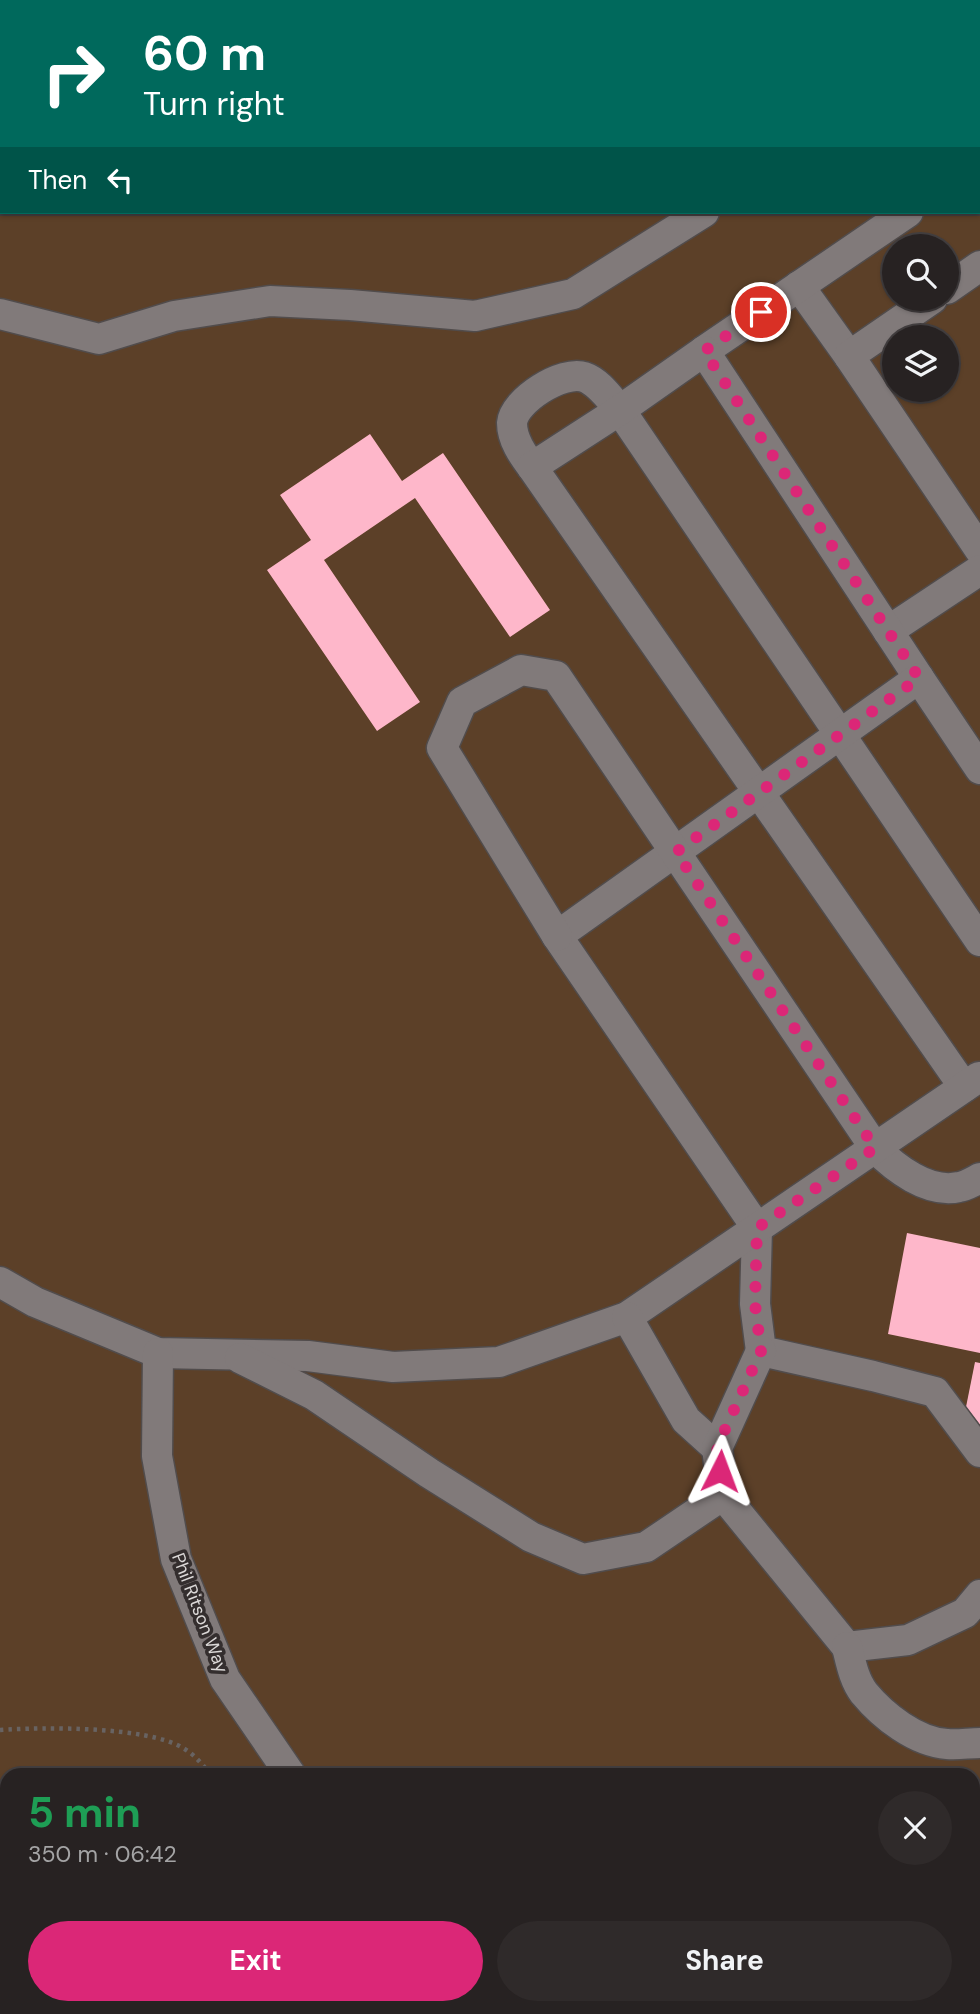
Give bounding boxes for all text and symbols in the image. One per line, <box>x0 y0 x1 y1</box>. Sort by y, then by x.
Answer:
text: 60 m <box>143 21 266 85</box>
icon: right <box>28 28 119 119</box>
text: Turn right <box>143 83 285 125</box>
icon: left <box>101 161 139 199</box>
text: Then <box>28 163 87 197</box>
map controls <box>882 234 959 402</box>
button: search <box>882 234 959 311</box>
pin <box>731 282 791 342</box>
icon: arrive <box>742 293 780 331</box>
button: layers <box>882 325 959 402</box>
position arrow <box>683 1434 757 1508</box>
street label: Phil Ritson Way <box>166 1549 234 1677</box>
text: 5 min <box>28 1785 141 1840</box>
button: close <box>878 1791 952 1865</box>
text: 350 m · 06:42 <box>28 1839 177 1869</box>
button: Exit <box>28 1921 483 2001</box>
button: Share <box>497 1921 952 2001</box>

